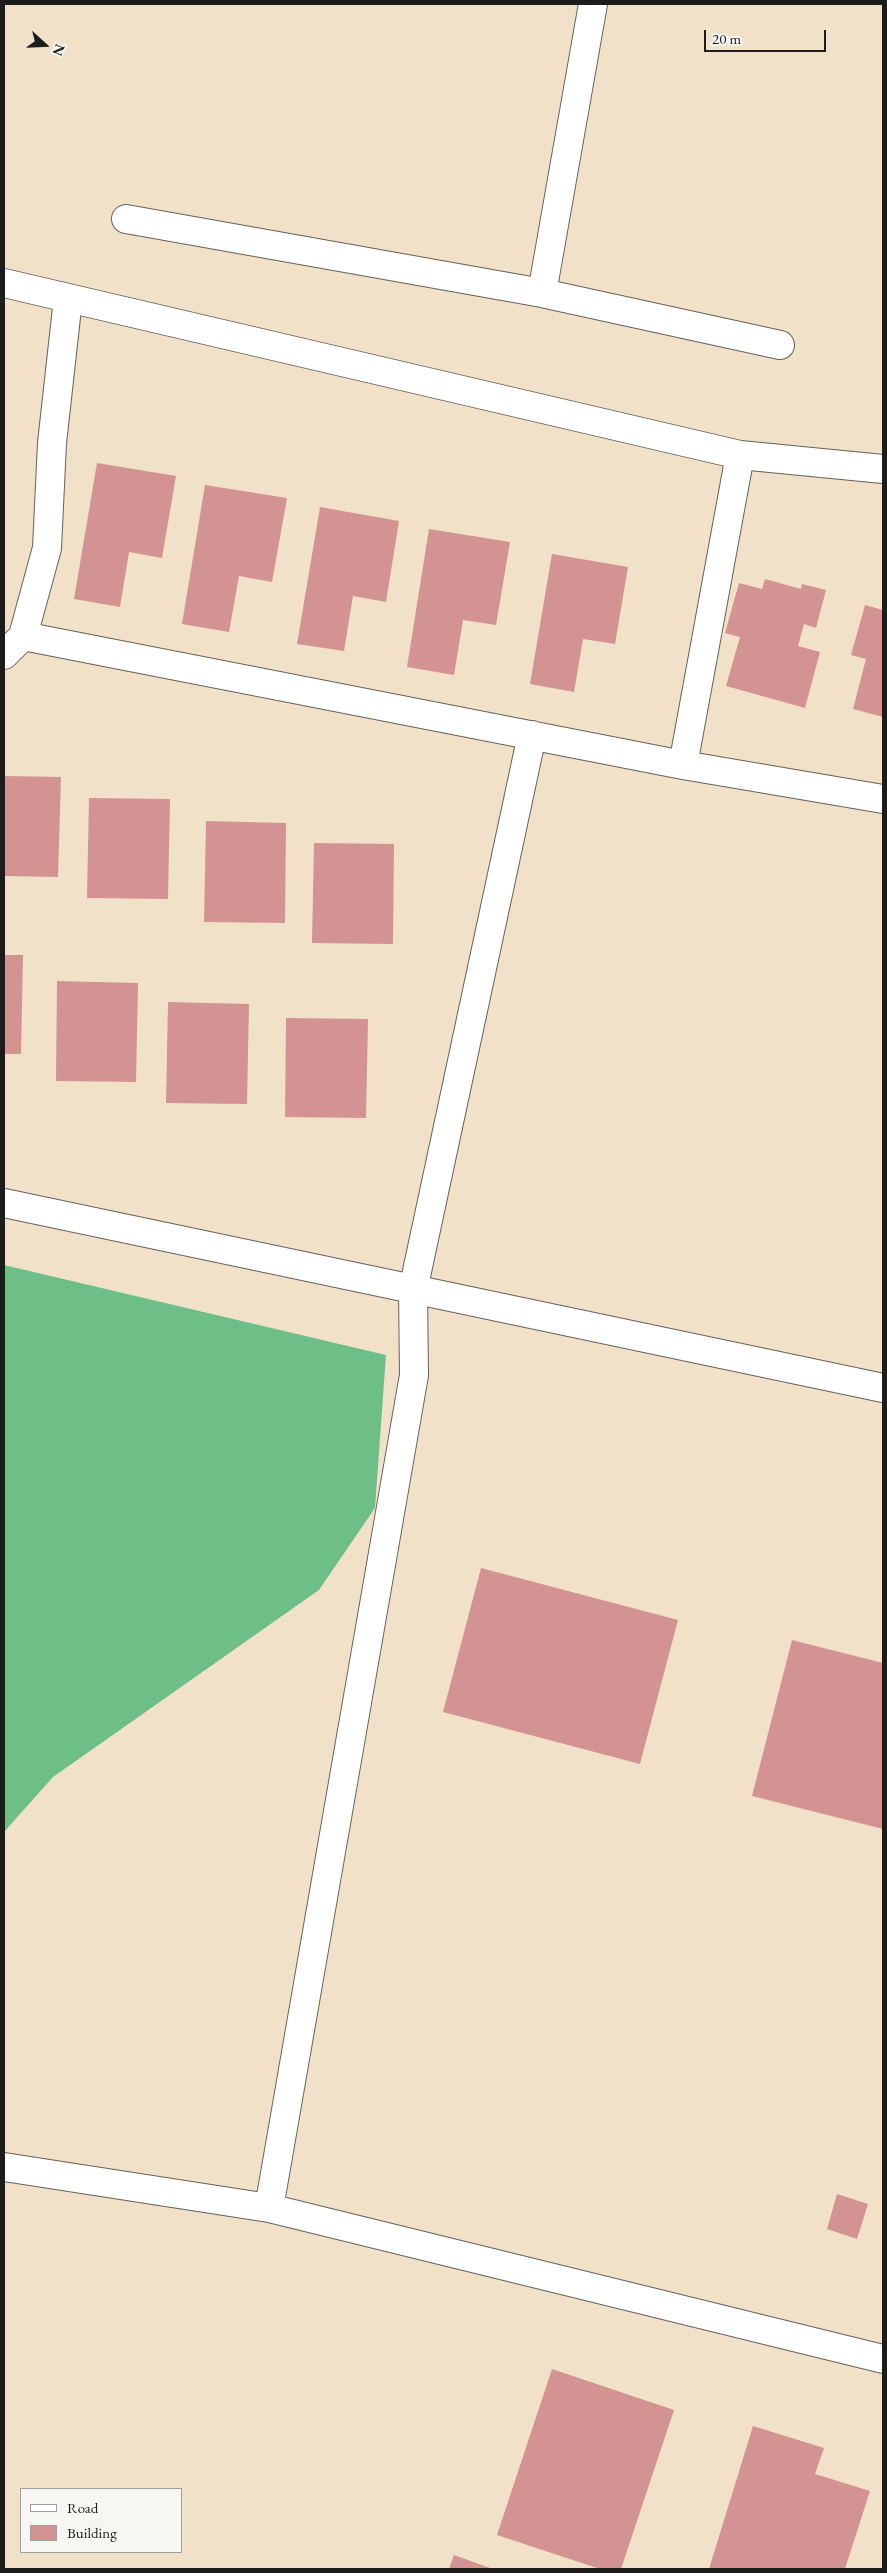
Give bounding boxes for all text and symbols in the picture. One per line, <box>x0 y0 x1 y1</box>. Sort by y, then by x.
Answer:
north arrow <box>20 20 70 70</box>
scale bar <box>707 20 830 52</box>
text: 20 m <box>712 29 741 48</box>
text: N <box>49 42 69 59</box>
legend <box>20 2488 182 2553</box>
text: Road <box>67 2498 98 2517</box>
text: Building <box>67 2523 117 2542</box>

